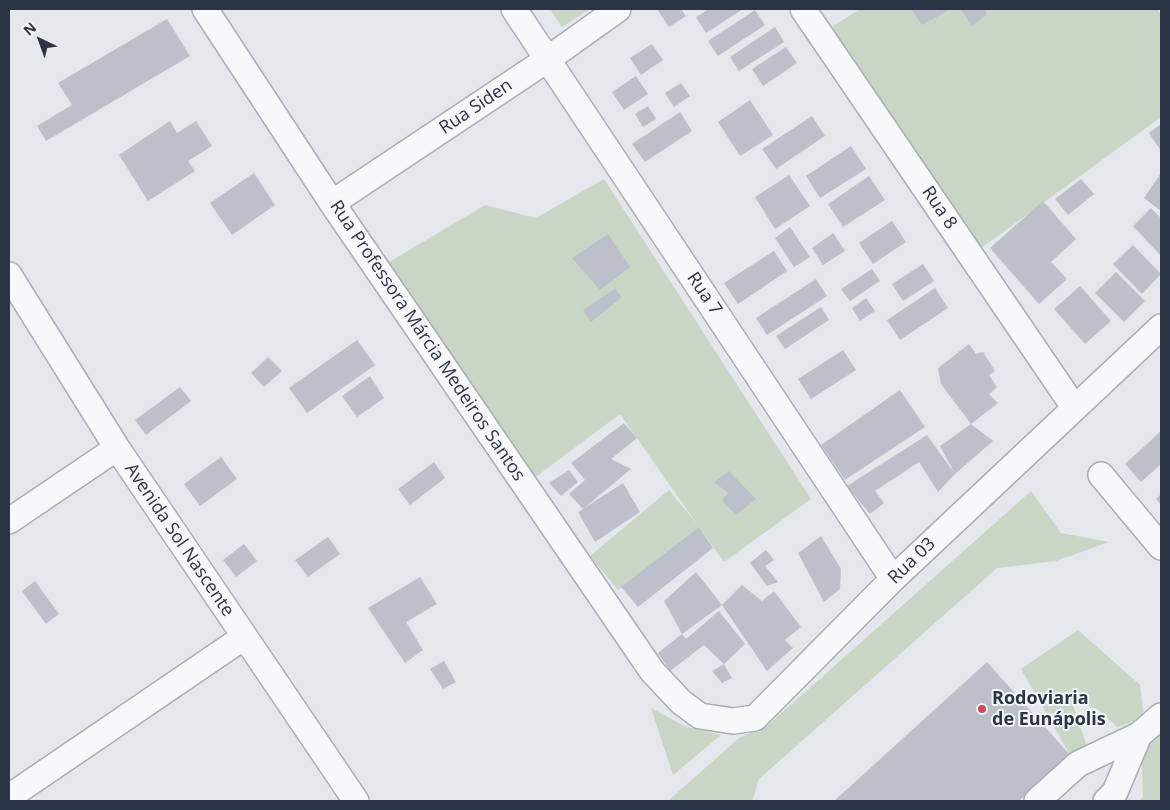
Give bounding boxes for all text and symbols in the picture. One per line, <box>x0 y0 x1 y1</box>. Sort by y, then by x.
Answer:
north arrow <box>15 15 65 65</box>
text: N <box>19 18 40 39</box>
street label: Rua Siden <box>435 75 517 139</box>
street label: Rua 8 <box>917 182 961 234</box>
street label: Rua Professora Márcia Medeiros Santos <box>325 197 529 485</box>
street label: Rua 7 <box>682 268 726 320</box>
street label: Avenida Sol Nascente <box>120 459 238 621</box>
street label: Rua 03 <box>884 533 940 589</box>
place label: Rodoviaria de Eunápolis <box>992 688 1106 731</box>
marker: Rodoviaria de Eunápolis <box>976 703 988 715</box>

